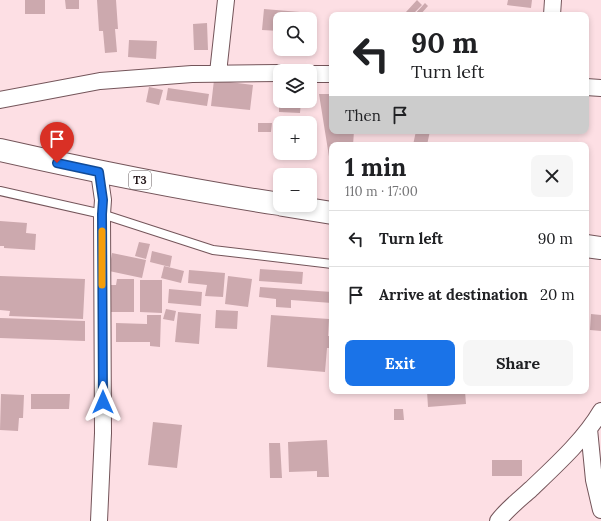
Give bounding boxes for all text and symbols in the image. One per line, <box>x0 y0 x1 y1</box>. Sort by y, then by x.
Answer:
map controls <box>273 12 317 212</box>
button: search <box>273 12 317 56</box>
text: 90 m <box>411 25 478 61</box>
icon: left <box>345 28 397 80</box>
text: Turn left <box>411 60 484 83</box>
button: layers <box>273 64 317 108</box>
icon: arrive <box>389 104 411 126</box>
text: Then <box>345 106 381 125</box>
button: + <box>273 116 317 160</box>
pin <box>40 122 74 163</box>
icon: arrive <box>46 128 68 150</box>
text: 1 min <box>345 152 406 183</box>
button: close <box>531 155 573 197</box>
button: − <box>273 168 317 212</box>
road number: T3 <box>129 171 151 189</box>
text: 110 m · 17:00 <box>345 183 418 200</box>
icon: left <box>345 228 367 250</box>
text: Turn left <box>379 229 443 248</box>
text: 90 m <box>538 229 573 248</box>
icon: arrive <box>345 284 367 306</box>
text: Arrive at destination <box>379 285 528 304</box>
text: 20 m <box>540 285 575 304</box>
button: Exit <box>345 340 455 386</box>
button: Share <box>463 340 573 386</box>
position arrow <box>82 381 124 423</box>

